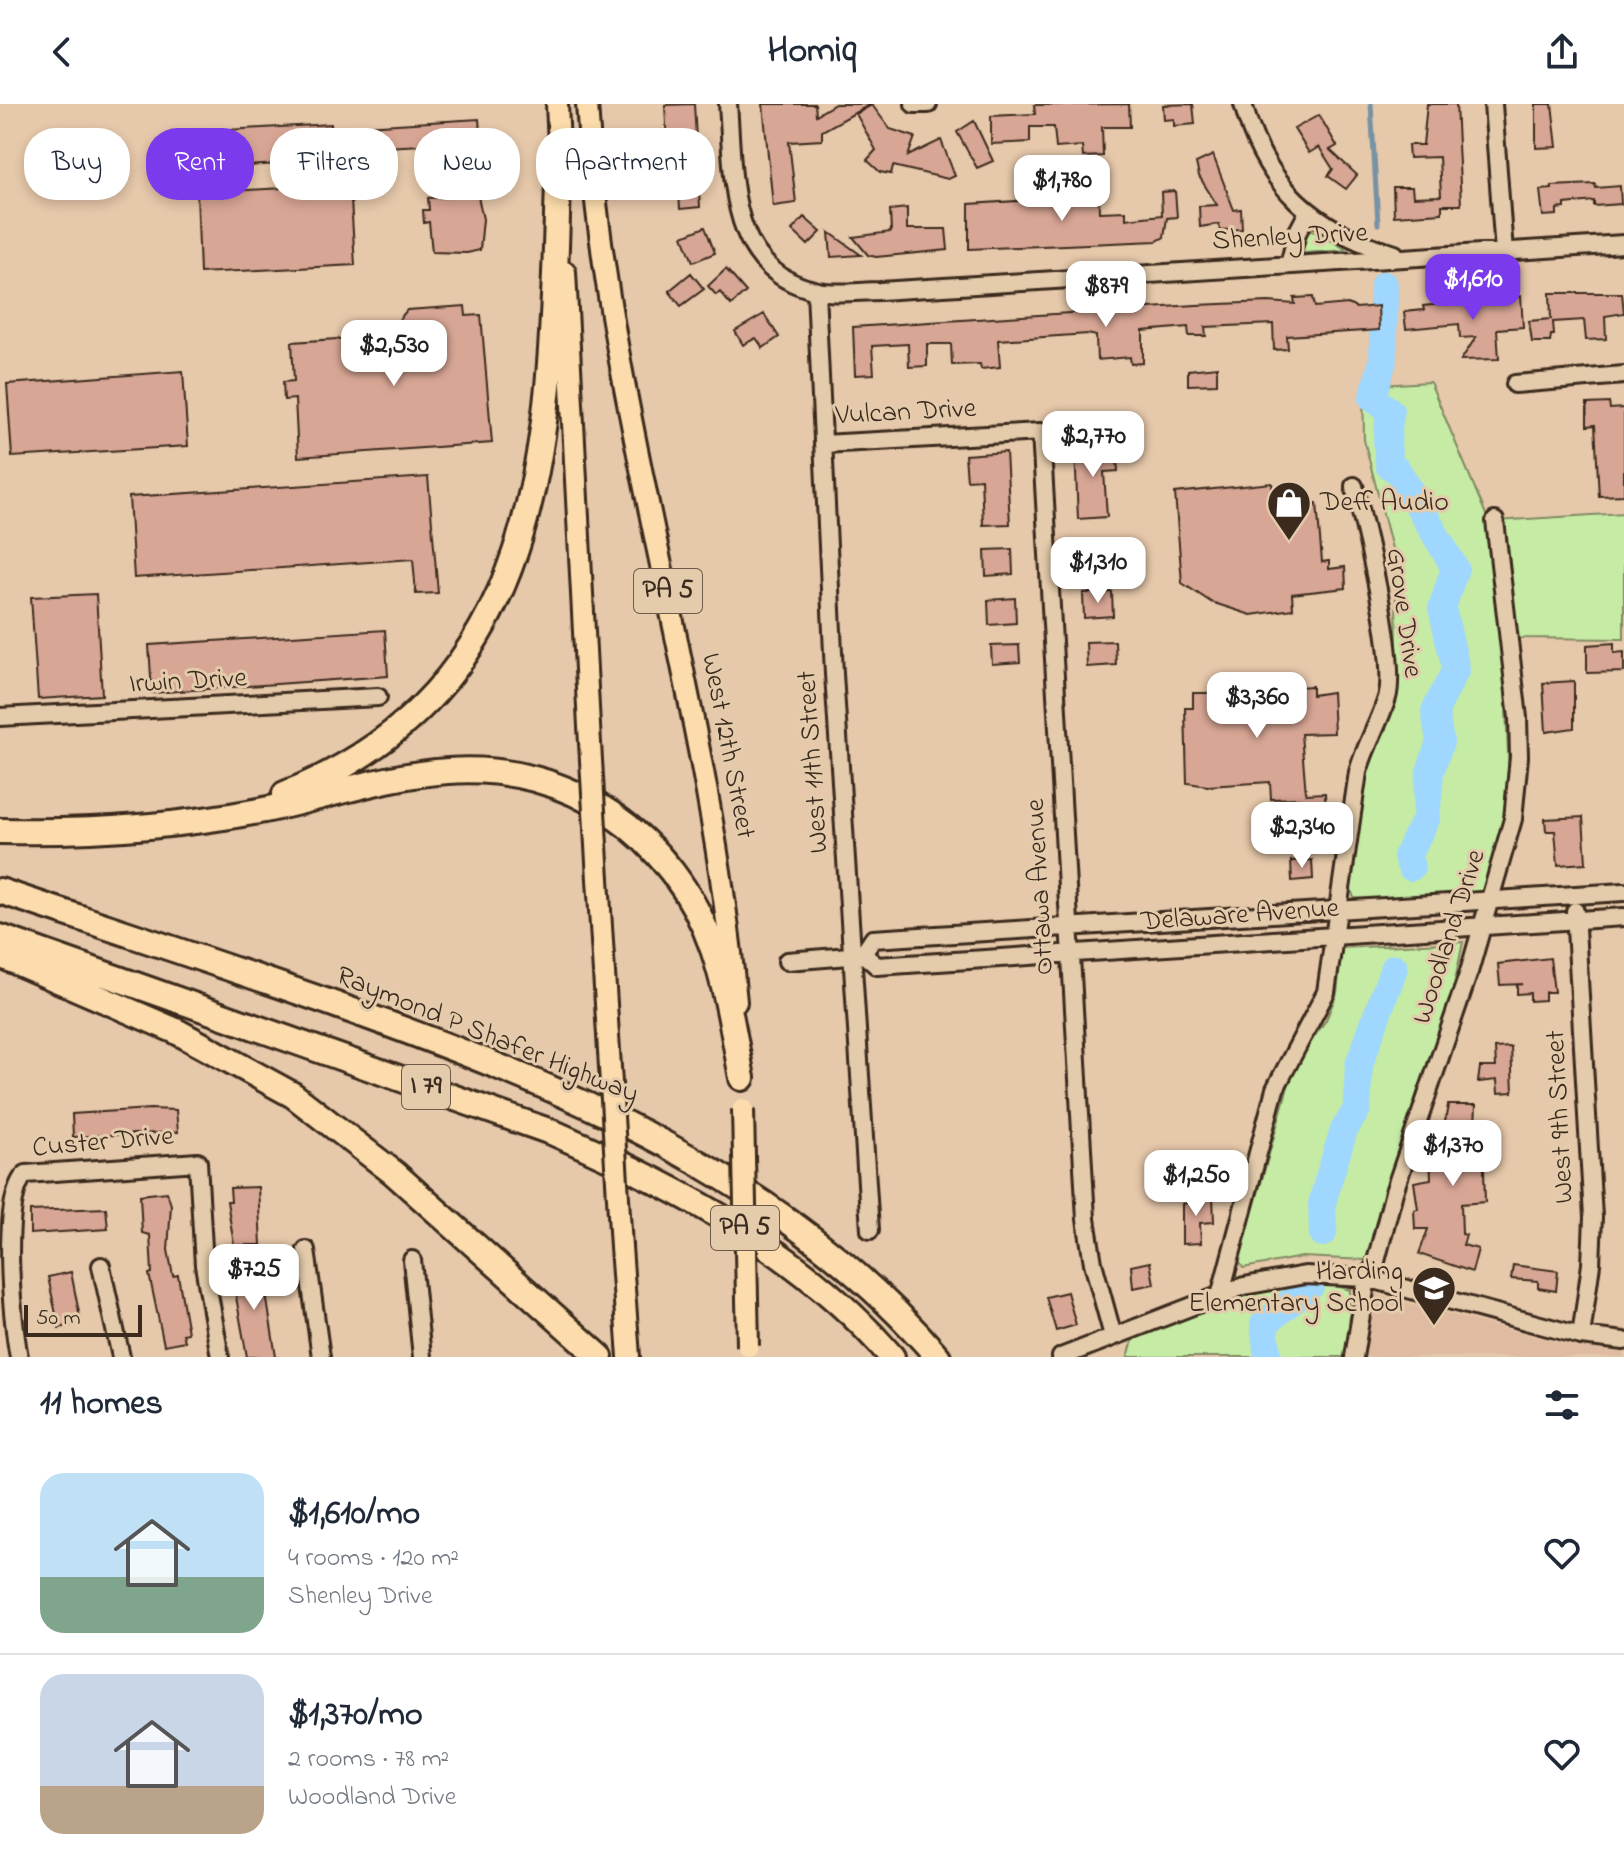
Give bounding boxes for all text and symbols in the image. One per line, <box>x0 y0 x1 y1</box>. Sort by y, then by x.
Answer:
text: Homiq <box>767 26 857 79</box>
icon: back <box>40 30 84 74</box>
icon: share <box>1540 30 1584 74</box>
chip: Buy <box>24 128 130 200</box>
chip: Rent <box>146 128 254 200</box>
chip: Filters <box>270 128 398 200</box>
chip: New <box>414 128 520 200</box>
chip: Apartment <box>536 128 715 200</box>
pin: $1,780 <box>997 155 1127 223</box>
text: $1,780 <box>1032 162 1092 200</box>
street label: Shenley Drive <box>1211 213 1369 263</box>
pin: $1,610 <box>1408 254 1538 322</box>
pin: $879 <box>1059 261 1153 329</box>
text: $1,610 <box>1443 261 1503 299</box>
text: $879 <box>1084 268 1128 306</box>
pin: $2,530 <box>329 320 459 388</box>
text: $2,530 <box>359 327 429 365</box>
street label: Vulcan Drive <box>834 389 978 437</box>
pin: $2,770 <box>1028 411 1158 479</box>
text: $2,770 <box>1060 418 1126 456</box>
shop icon: Deff Audio <box>1265 479 1313 542</box>
place label: Deff Audio <box>1319 483 1449 524</box>
pin: $1,310 <box>1033 537 1163 605</box>
text: $1,310 <box>1069 544 1127 582</box>
street label: Grove Drive <box>1374 546 1432 681</box>
road number: PA 5 <box>634 569 702 613</box>
street label: West 12th Street <box>689 650 765 842</box>
street label: Irwin Drive <box>128 658 248 706</box>
street label: West 11th Street <box>787 669 841 855</box>
pin: $3,360 <box>1192 672 1322 740</box>
text: $3,360 <box>1225 679 1289 717</box>
street label: Ottawa Avenue <box>1016 797 1066 976</box>
pin: $2,340 <box>1237 802 1367 870</box>
text: $2,340 <box>1269 809 1335 847</box>
street label: Woodland Drive <box>1402 844 1498 1030</box>
street label: Delaware Avenue <box>1139 889 1341 943</box>
street label: Raymond P Shafer Highway <box>329 956 645 1116</box>
street label: West 9th Street <box>1536 1029 1586 1205</box>
road number: I 79 <box>402 1065 450 1109</box>
street label: Custer Drive <box>31 1116 176 1170</box>
pin: $1,370 <box>1388 1120 1518 1188</box>
text: $1,370 <box>1422 1127 1484 1165</box>
pin: $1,250 <box>1131 1150 1261 1218</box>
text: $1,250 <box>1162 1157 1230 1195</box>
road number: PA 5 <box>711 1206 779 1250</box>
pin: $725 <box>207 1244 301 1312</box>
text: $725 <box>227 1251 281 1289</box>
place label: Harding Elementary School <box>1188 1252 1403 1325</box>
school or university icon: Harding Elementary School <box>1410 1264 1458 1327</box>
scale bar <box>24 1301 142 1337</box>
text: 50 m <box>36 1303 81 1335</box>
text: 11 homes <box>40 1380 163 1430</box>
icon: filters <box>1540 1383 1584 1427</box>
text: $1,610/mo <box>288 1490 420 1540</box>
icon: home <box>104 1505 200 1601</box>
icon: heart <box>1540 1531 1584 1575</box>
text: 4 rooms · 120 m² <box>288 1540 459 1578</box>
text: Shenley Drive <box>288 1578 433 1616</box>
text: $1,370/mo <box>288 1691 423 1741</box>
icon: home <box>104 1706 200 1802</box>
icon: heart <box>1540 1732 1584 1776</box>
text: 2 rooms · 78 m² <box>288 1741 449 1779</box>
text: Woodland Drive <box>288 1779 456 1817</box>

